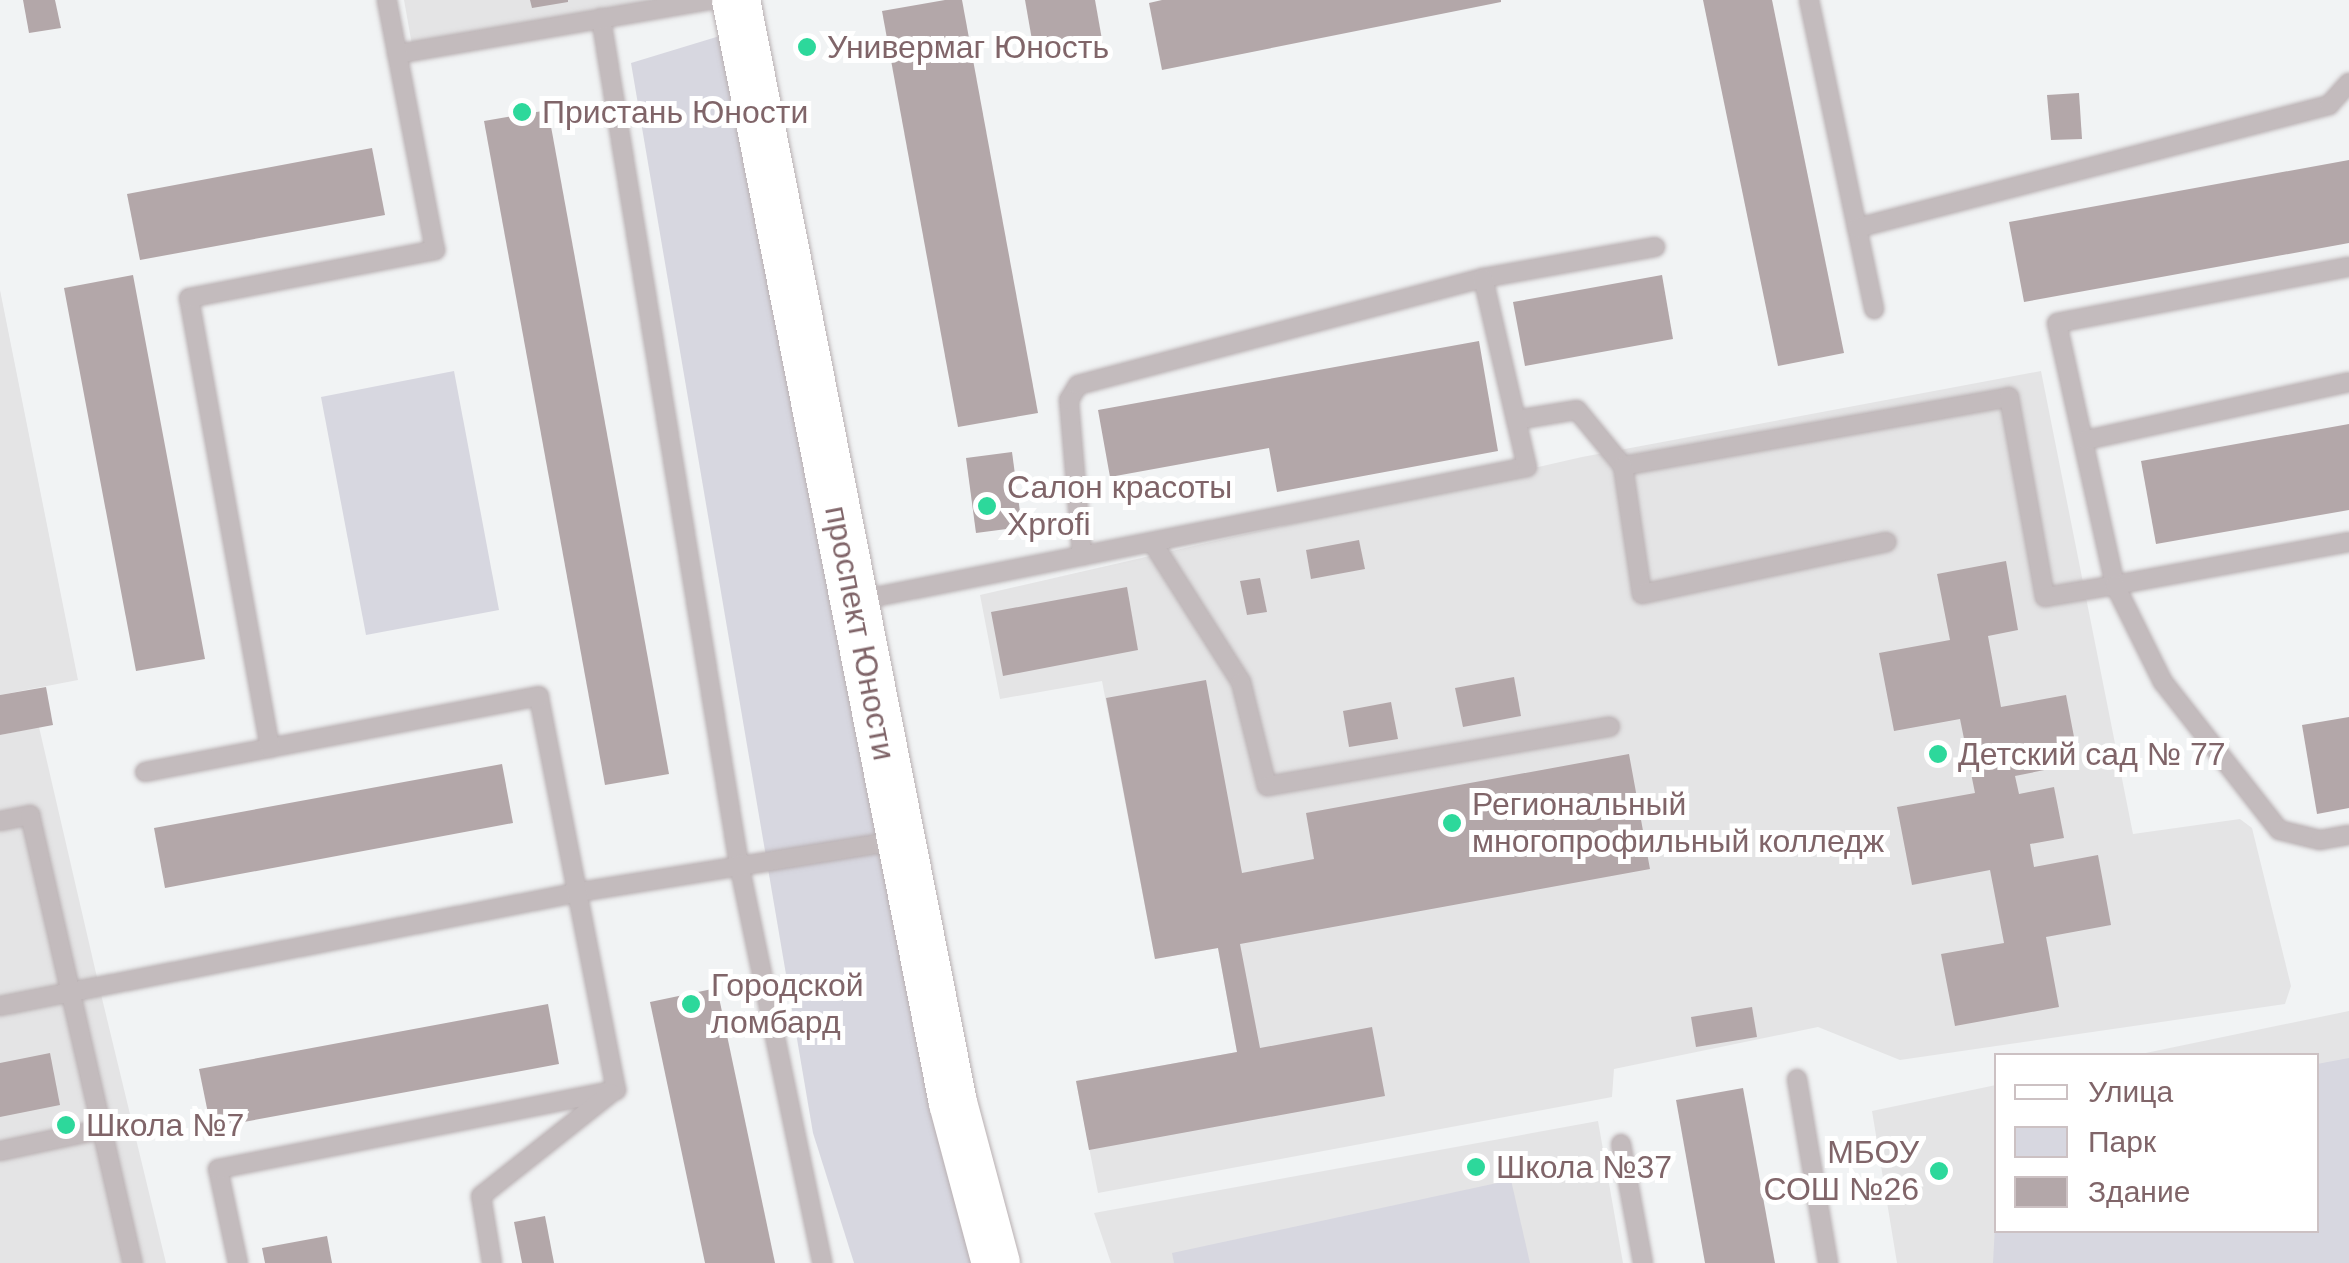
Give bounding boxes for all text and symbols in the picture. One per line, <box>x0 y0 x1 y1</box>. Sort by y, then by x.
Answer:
place label: Универмаг Юность <box>827 28 1109 66</box>
marker: Универмаг Юность <box>796 36 818 58</box>
place label: Пристань Юности <box>542 93 808 131</box>
marker: Пристань Юности <box>511 101 533 123</box>
place label: Салон красоты Xprofi <box>1007 469 1232 544</box>
marker: Салон красоты Xprofi <box>976 495 998 517</box>
street label: проспект Юности <box>817 503 903 763</box>
place label: Детский сад № 77 <box>1958 735 2226 773</box>
marker: Детский сад № 77 <box>1927 743 1949 765</box>
place label: Региональный многопрофильный колледж <box>1472 786 1884 861</box>
marker: Региональный многопрофильный колледж <box>1441 812 1463 834</box>
place label: Городской ломбард <box>711 967 864 1042</box>
marker: Городской ломбард <box>680 993 702 1015</box>
legend <box>1994 1053 2319 1233</box>
text: Улица <box>2088 1075 2173 1108</box>
place label: Школа №7 <box>86 1106 244 1144</box>
marker: Школа №7 <box>55 1114 77 1136</box>
text: Парк <box>2088 1125 2156 1158</box>
place label: МБОУ СОШ №26 <box>1764 1134 1919 1209</box>
place label: Школа №37 <box>1496 1148 1672 1186</box>
marker: Школа №37 <box>1465 1156 1487 1178</box>
marker: МБОУ СОШ №26 <box>1928 1160 1950 1182</box>
text: Здание <box>2088 1175 2190 1208</box>

